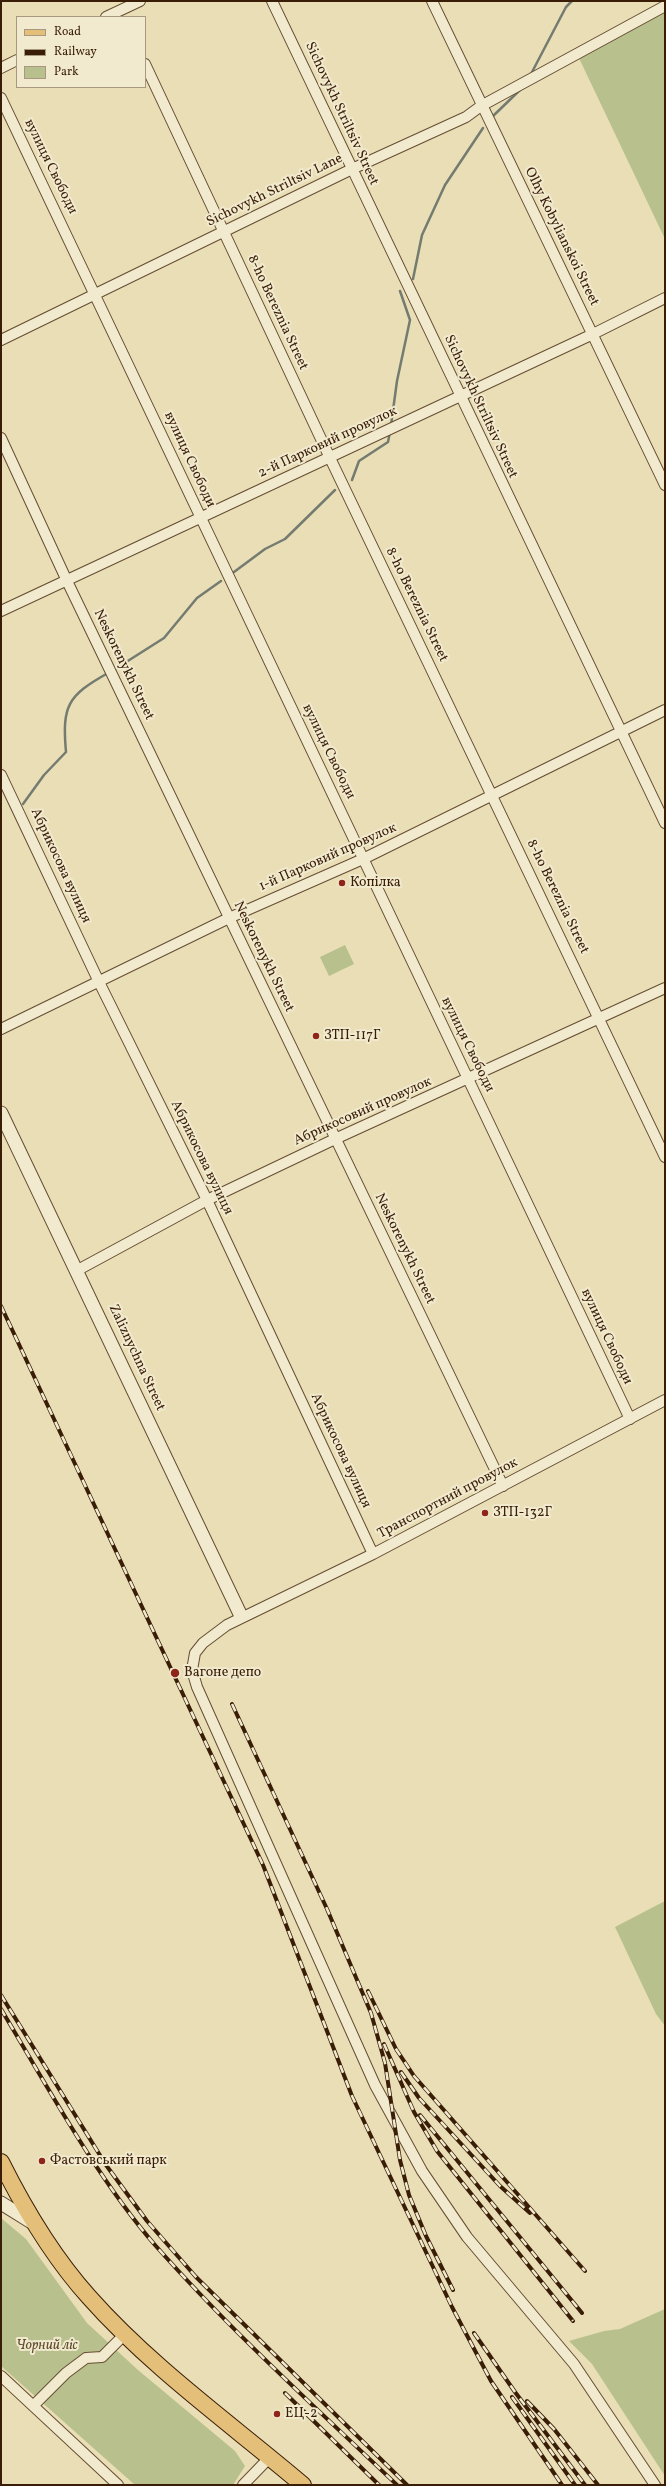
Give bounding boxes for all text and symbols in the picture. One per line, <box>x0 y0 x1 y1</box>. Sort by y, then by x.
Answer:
legend <box>16 16 146 88</box>
text: Road <box>54 24 81 40</box>
street label: Sichovykh Striltsiv Street <box>300 40 382 188</box>
text: Railway <box>54 44 97 60</box>
text: Park <box>54 64 79 80</box>
street label: вулиця Свободи <box>20 117 80 217</box>
street label: Sichovykh Striltsiv Lane <box>204 151 346 231</box>
street label: Olhy Kobylianskoi Street <box>520 165 602 309</box>
street label: 8-ho Bereznia Street <box>243 253 311 373</box>
street label: Sichovykh Striltsiv Street <box>439 333 521 481</box>
street label: 2-й Парковий провулок <box>256 403 400 483</box>
street label: вулиця Свободи <box>159 409 219 511</box>
street label: 8-ho Bereznia Street <box>381 545 451 665</box>
street label: Neskorenykh Street <box>89 607 157 723</box>
street label: вулиця Свободи <box>298 702 358 802</box>
street label: Абрикосова вулиця <box>26 806 94 926</box>
street label: 1-й Парковий провулок <box>257 820 399 896</box>
street label: 8-ho Bereznia Street <box>522 837 592 957</box>
place label: Копілка <box>350 875 401 891</box>
marker: Копілка <box>337 878 347 888</box>
street label: Neskorenykh Street <box>229 899 297 1015</box>
street label: вулиця Свободи <box>437 995 497 1095</box>
place label: ЗТП-117Г <box>324 1028 381 1044</box>
marker: ЗТП-117Г <box>311 1031 321 1041</box>
street label: Абрикосовий провулок <box>292 1074 434 1150</box>
street label: Абрикосова вулиця <box>166 1098 236 1218</box>
street label: Neskorenykh Street <box>370 1191 438 1307</box>
street label: вулиця Свободи <box>576 1286 636 1388</box>
street label: Zaliznychna Street <box>104 1302 168 1414</box>
street label: Абрикосова вулиця <box>306 1391 374 1511</box>
street label: Транспортний провулок <box>375 1455 521 1543</box>
place label: ЗТП-132Г <box>493 1505 552 1521</box>
marker: ЗТП-132Г <box>480 1508 490 1518</box>
place label: Вагоне депо <box>184 1665 261 1681</box>
marker: Вагоне депо <box>169 1667 181 1679</box>
place label: Фастовський парк <box>50 2153 167 2169</box>
marker: Фастовський парк <box>37 2156 47 2166</box>
park label: Чорний ліс <box>16 2338 78 2354</box>
place label: ЕЦ-2 <box>285 2406 317 2422</box>
marker: ЕЦ-2 <box>272 2409 282 2419</box>

